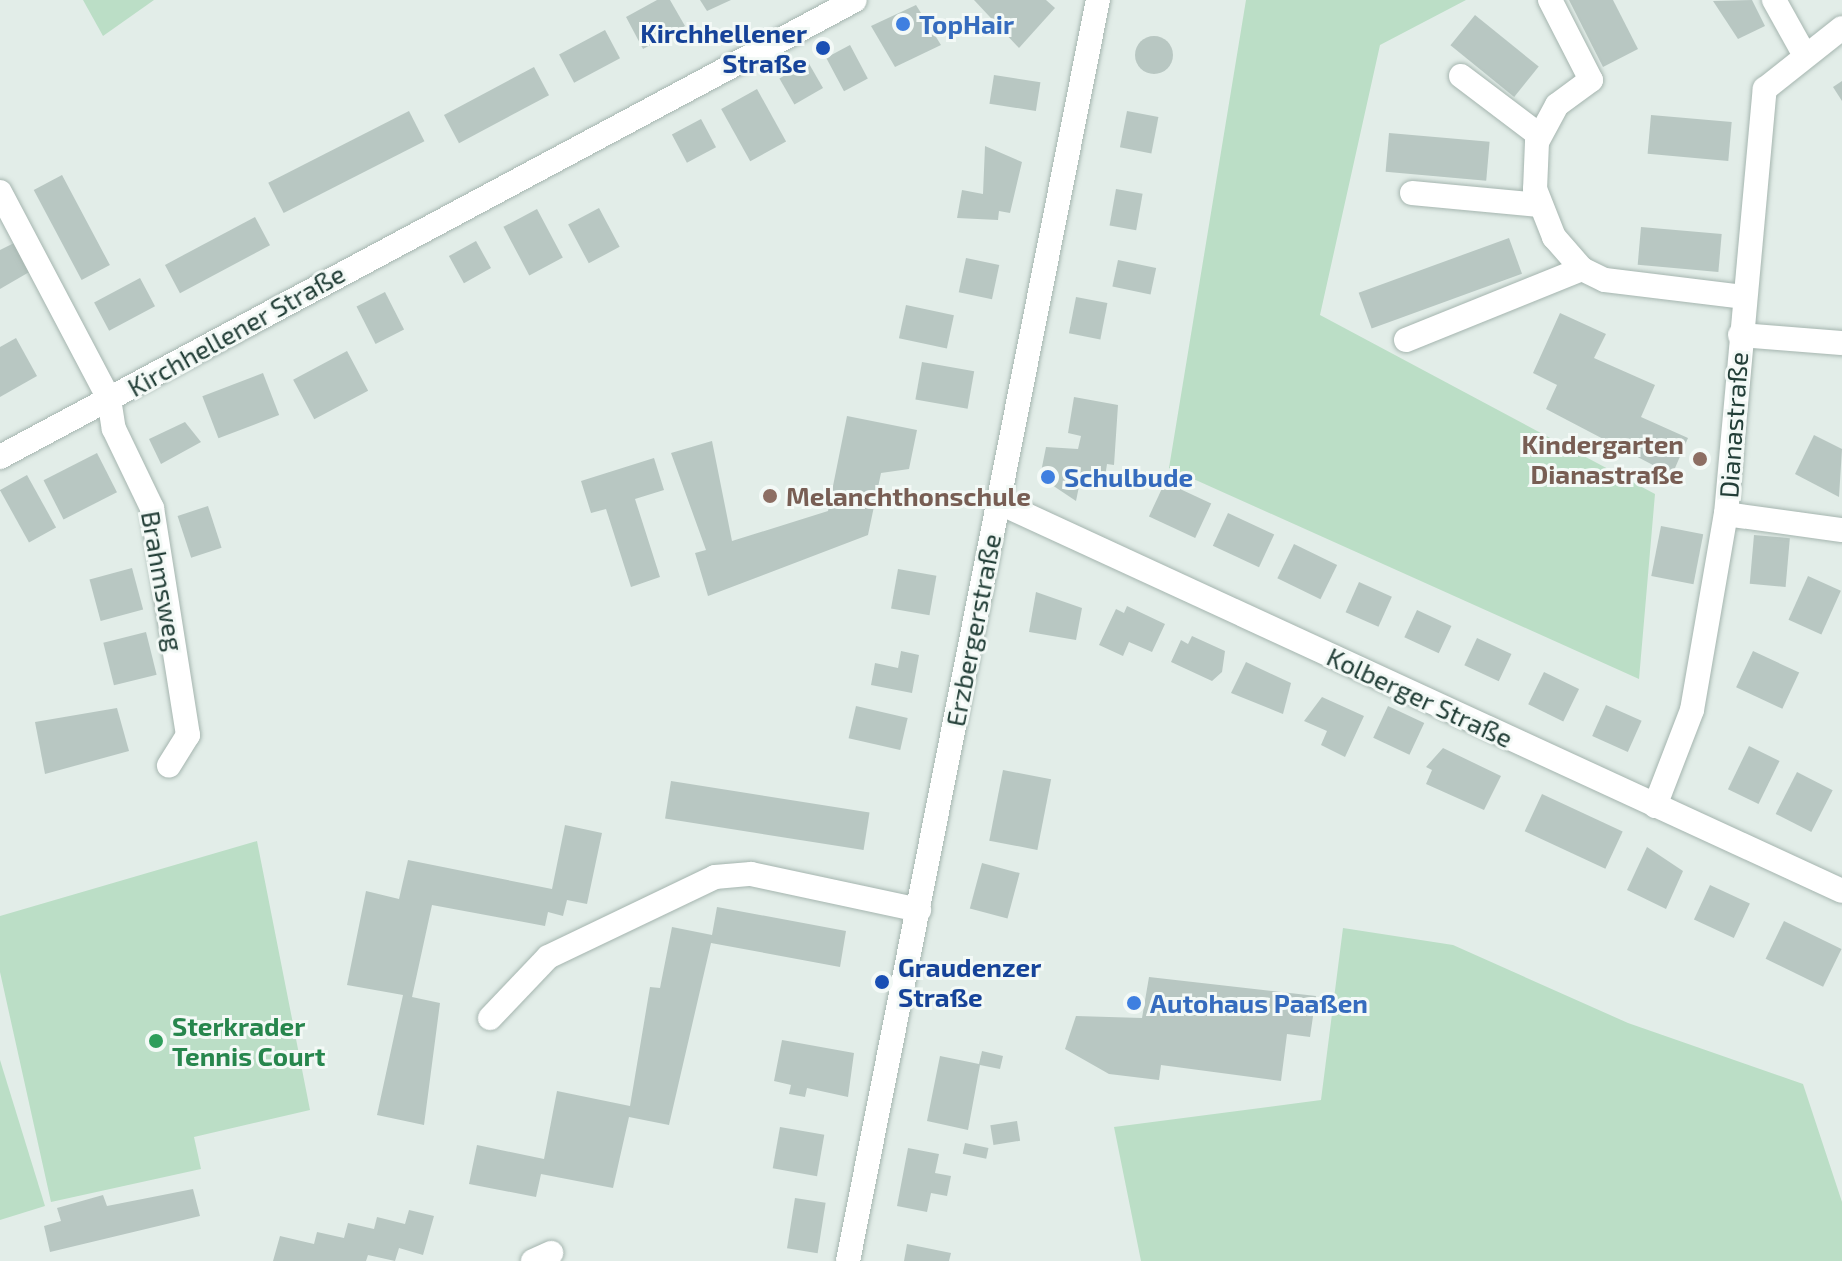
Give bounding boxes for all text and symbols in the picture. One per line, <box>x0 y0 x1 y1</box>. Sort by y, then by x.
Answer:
place label: TopHair <box>919 8 1014 40</box>
marker: TopHair <box>894 15 912 33</box>
place label: Kirchhellener Straße <box>640 17 807 78</box>
marker: Kirchhellener Straße <box>814 39 832 57</box>
street label: Kirchhellener Straße <box>122 257 350 403</box>
street label: Dianastraße <box>1712 351 1754 499</box>
place label: Kindergarten Dianastraße <box>1522 428 1684 490</box>
marker: Kindergarten Dianastraße <box>1691 450 1709 468</box>
place label: Schulbude <box>1064 461 1193 493</box>
marker: Schulbude <box>1039 468 1057 486</box>
place label: Melanchthonschule <box>786 480 1031 512</box>
marker: Melanchthonschule <box>761 487 779 505</box>
street label: Brahmsweg <box>135 509 191 653</box>
street label: Erzbergerstraße <box>939 531 1007 729</box>
street label: Kolberger Straße <box>1322 640 1518 754</box>
place label: Graudenzer Straße <box>898 951 1041 1012</box>
marker: Graudenzer Straße <box>873 973 891 991</box>
place label: Autohaus Paaßen <box>1150 987 1368 1019</box>
marker: Autohaus Paaßen <box>1125 994 1143 1012</box>
place label: Sterkrader Tennis Court <box>172 1010 325 1072</box>
marker: Sterkrader Tennis Court <box>147 1032 165 1050</box>

